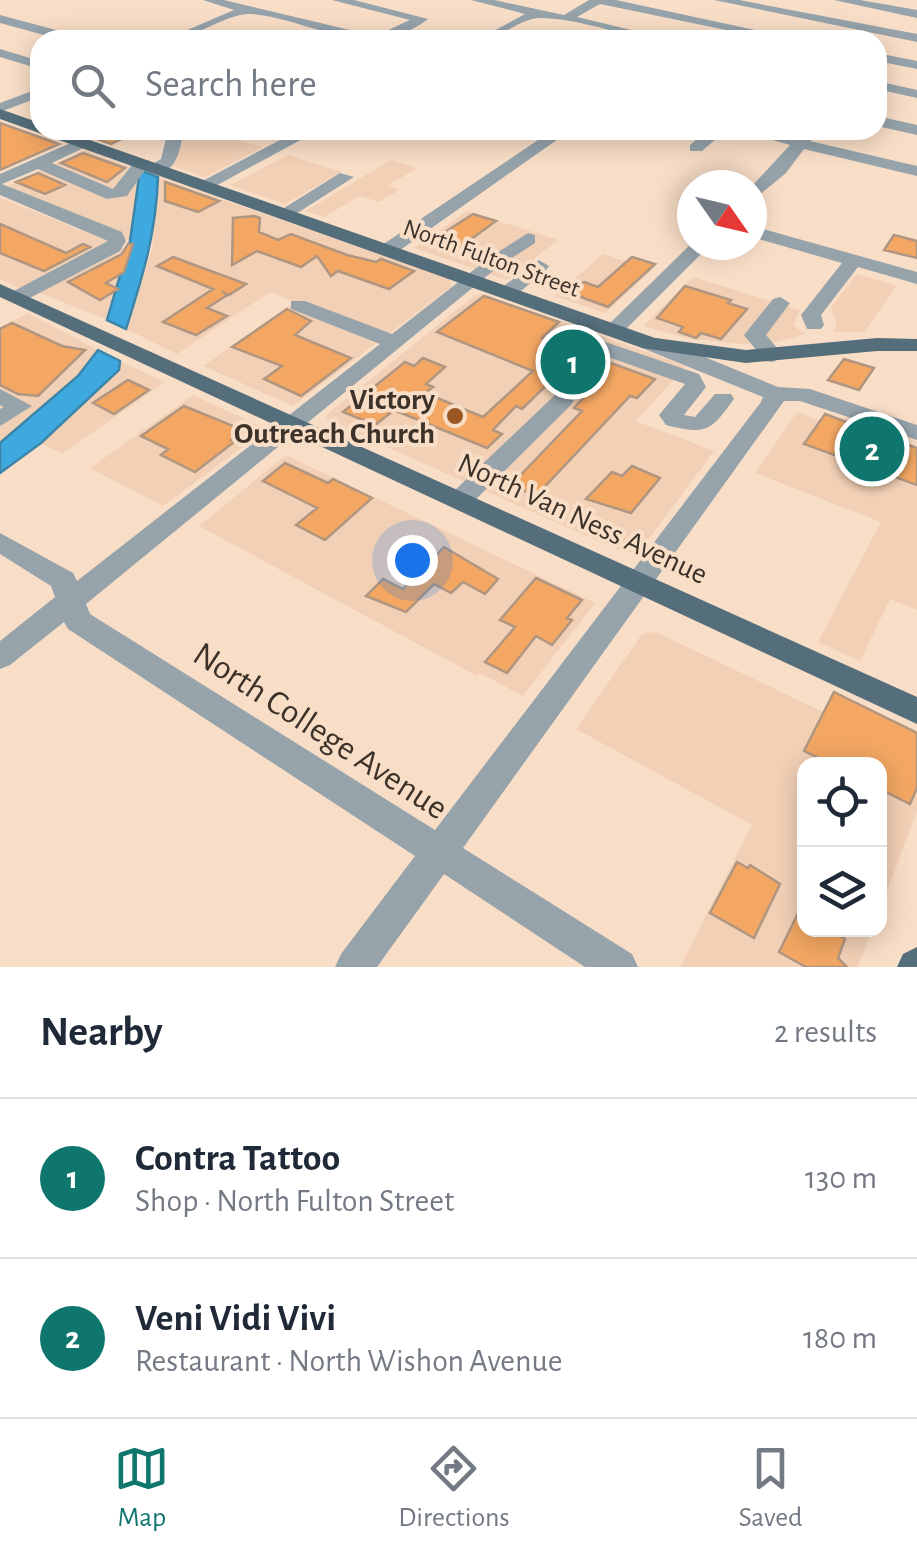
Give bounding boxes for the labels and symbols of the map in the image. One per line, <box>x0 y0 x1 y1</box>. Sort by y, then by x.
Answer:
north arrow <box>677 170 767 260</box>
street label: North Fulton Street <box>400 215 583 302</box>
pin: 1 <box>540 324 606 400</box>
place label: Victory Outreach Church <box>234 385 436 449</box>
marker: Victory Outreach Church <box>444 405 466 427</box>
pin: 2 <box>840 412 904 486</box>
street label: North Van Ness Avenue <box>453 448 712 590</box>
your location <box>387 535 438 586</box>
street label: North College Avenue <box>187 636 454 826</box>

